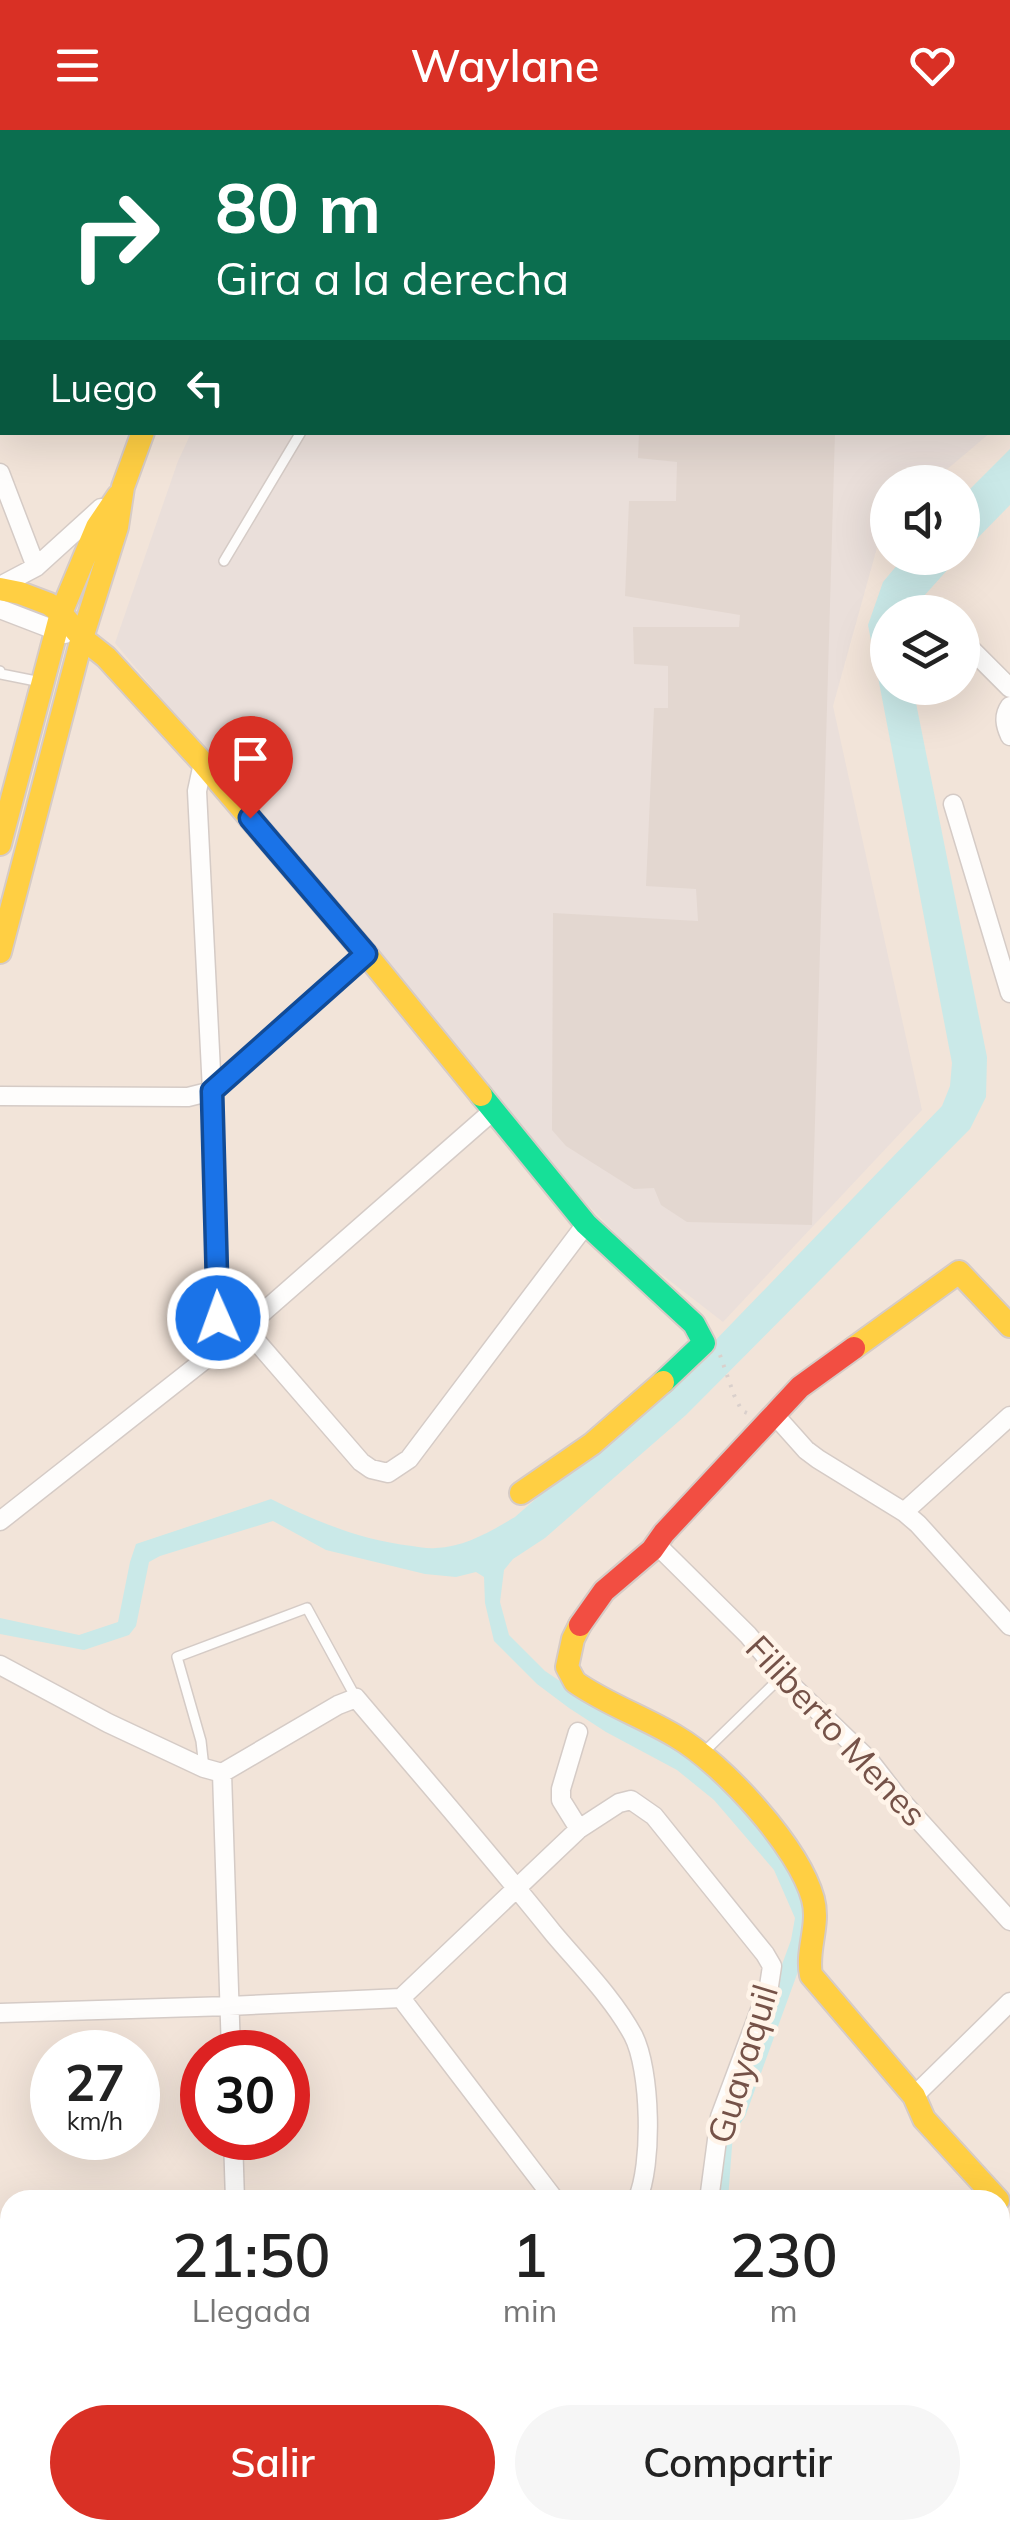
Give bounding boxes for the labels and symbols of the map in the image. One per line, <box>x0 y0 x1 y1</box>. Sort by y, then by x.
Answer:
pin <box>208 716 293 819</box>
position arrow <box>166 1266 270 1370</box>
street label: Filiberto Menes <box>737 1626 937 1835</box>
street label: Guayaquil <box>697 1979 787 2148</box>
speed limit sign: 30 <box>180 2030 310 2160</box>

